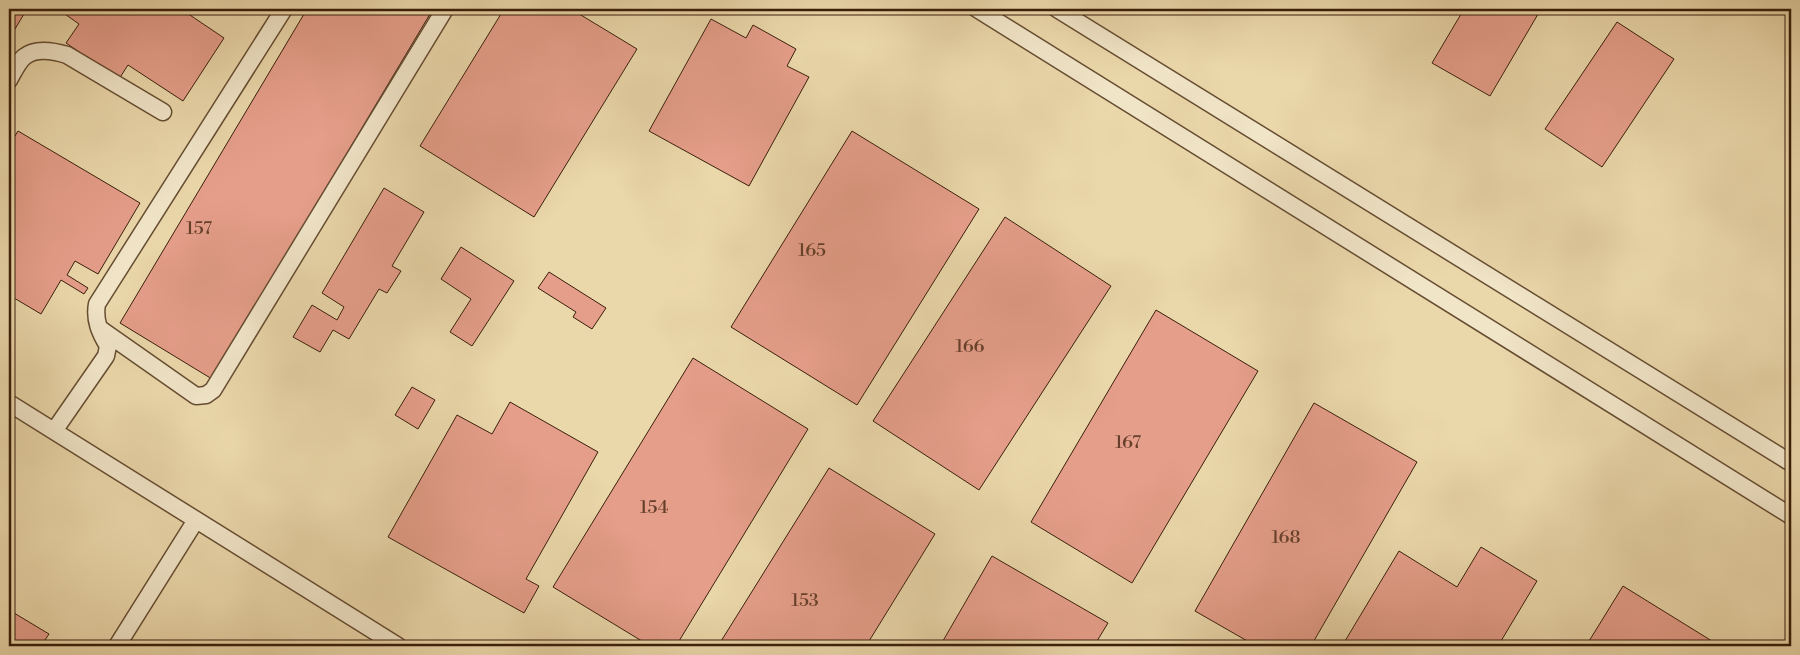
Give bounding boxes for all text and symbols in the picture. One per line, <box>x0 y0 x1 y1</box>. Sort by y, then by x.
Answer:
house number: 157 <box>186 217 212 240</box>
house number: 165 <box>798 239 826 262</box>
house number: 166 <box>956 335 985 358</box>
house number: 167 <box>1115 431 1141 454</box>
house number: 154 <box>640 496 669 519</box>
house number: 168 <box>1271 526 1301 549</box>
house number: 153 <box>791 589 819 612</box>

